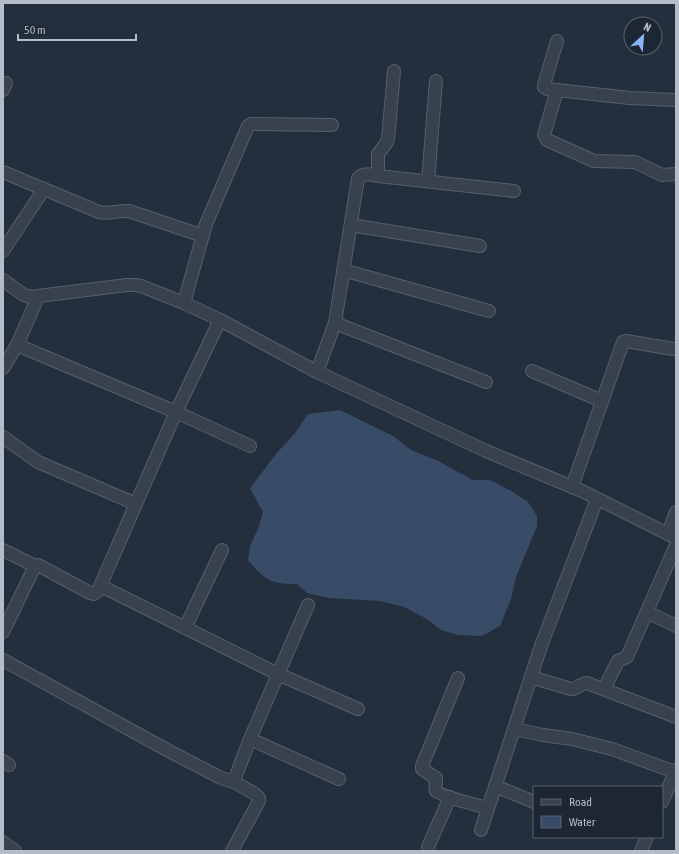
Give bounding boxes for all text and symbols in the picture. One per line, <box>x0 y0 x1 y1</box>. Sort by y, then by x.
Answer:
scale bar <box>18 16 136 42</box>
north arrow <box>623 16 663 56</box>
text: N <box>642 20 653 34</box>
text: 50 m <box>24 23 46 37</box>
legend <box>533 786 663 838</box>
text: Road <box>569 795 592 809</box>
text: Water <box>569 815 596 829</box>

